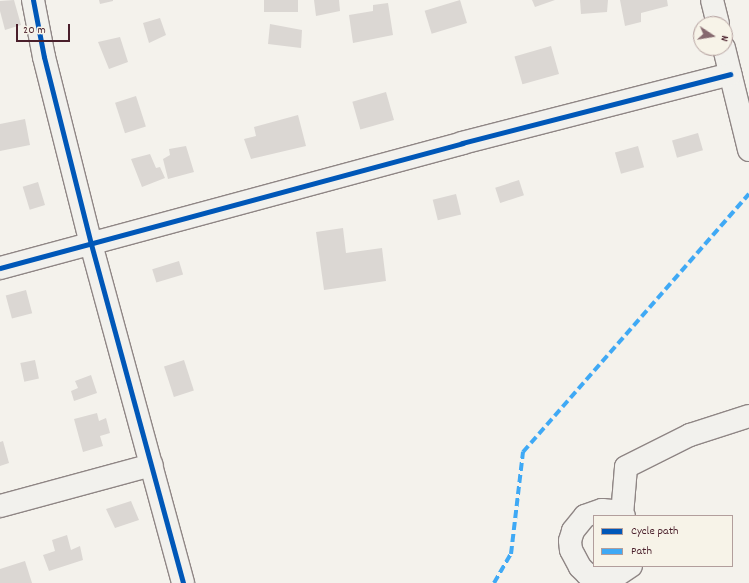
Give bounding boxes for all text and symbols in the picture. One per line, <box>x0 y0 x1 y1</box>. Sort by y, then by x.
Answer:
scale bar <box>18 16 72 42</box>
north arrow <box>693 16 733 56</box>
text: 20 m <box>23 22 46 39</box>
text: N <box>715 34 732 43</box>
legend <box>593 515 733 567</box>
text: Cycle path <box>631 523 679 540</box>
text: Path <box>631 543 652 560</box>

